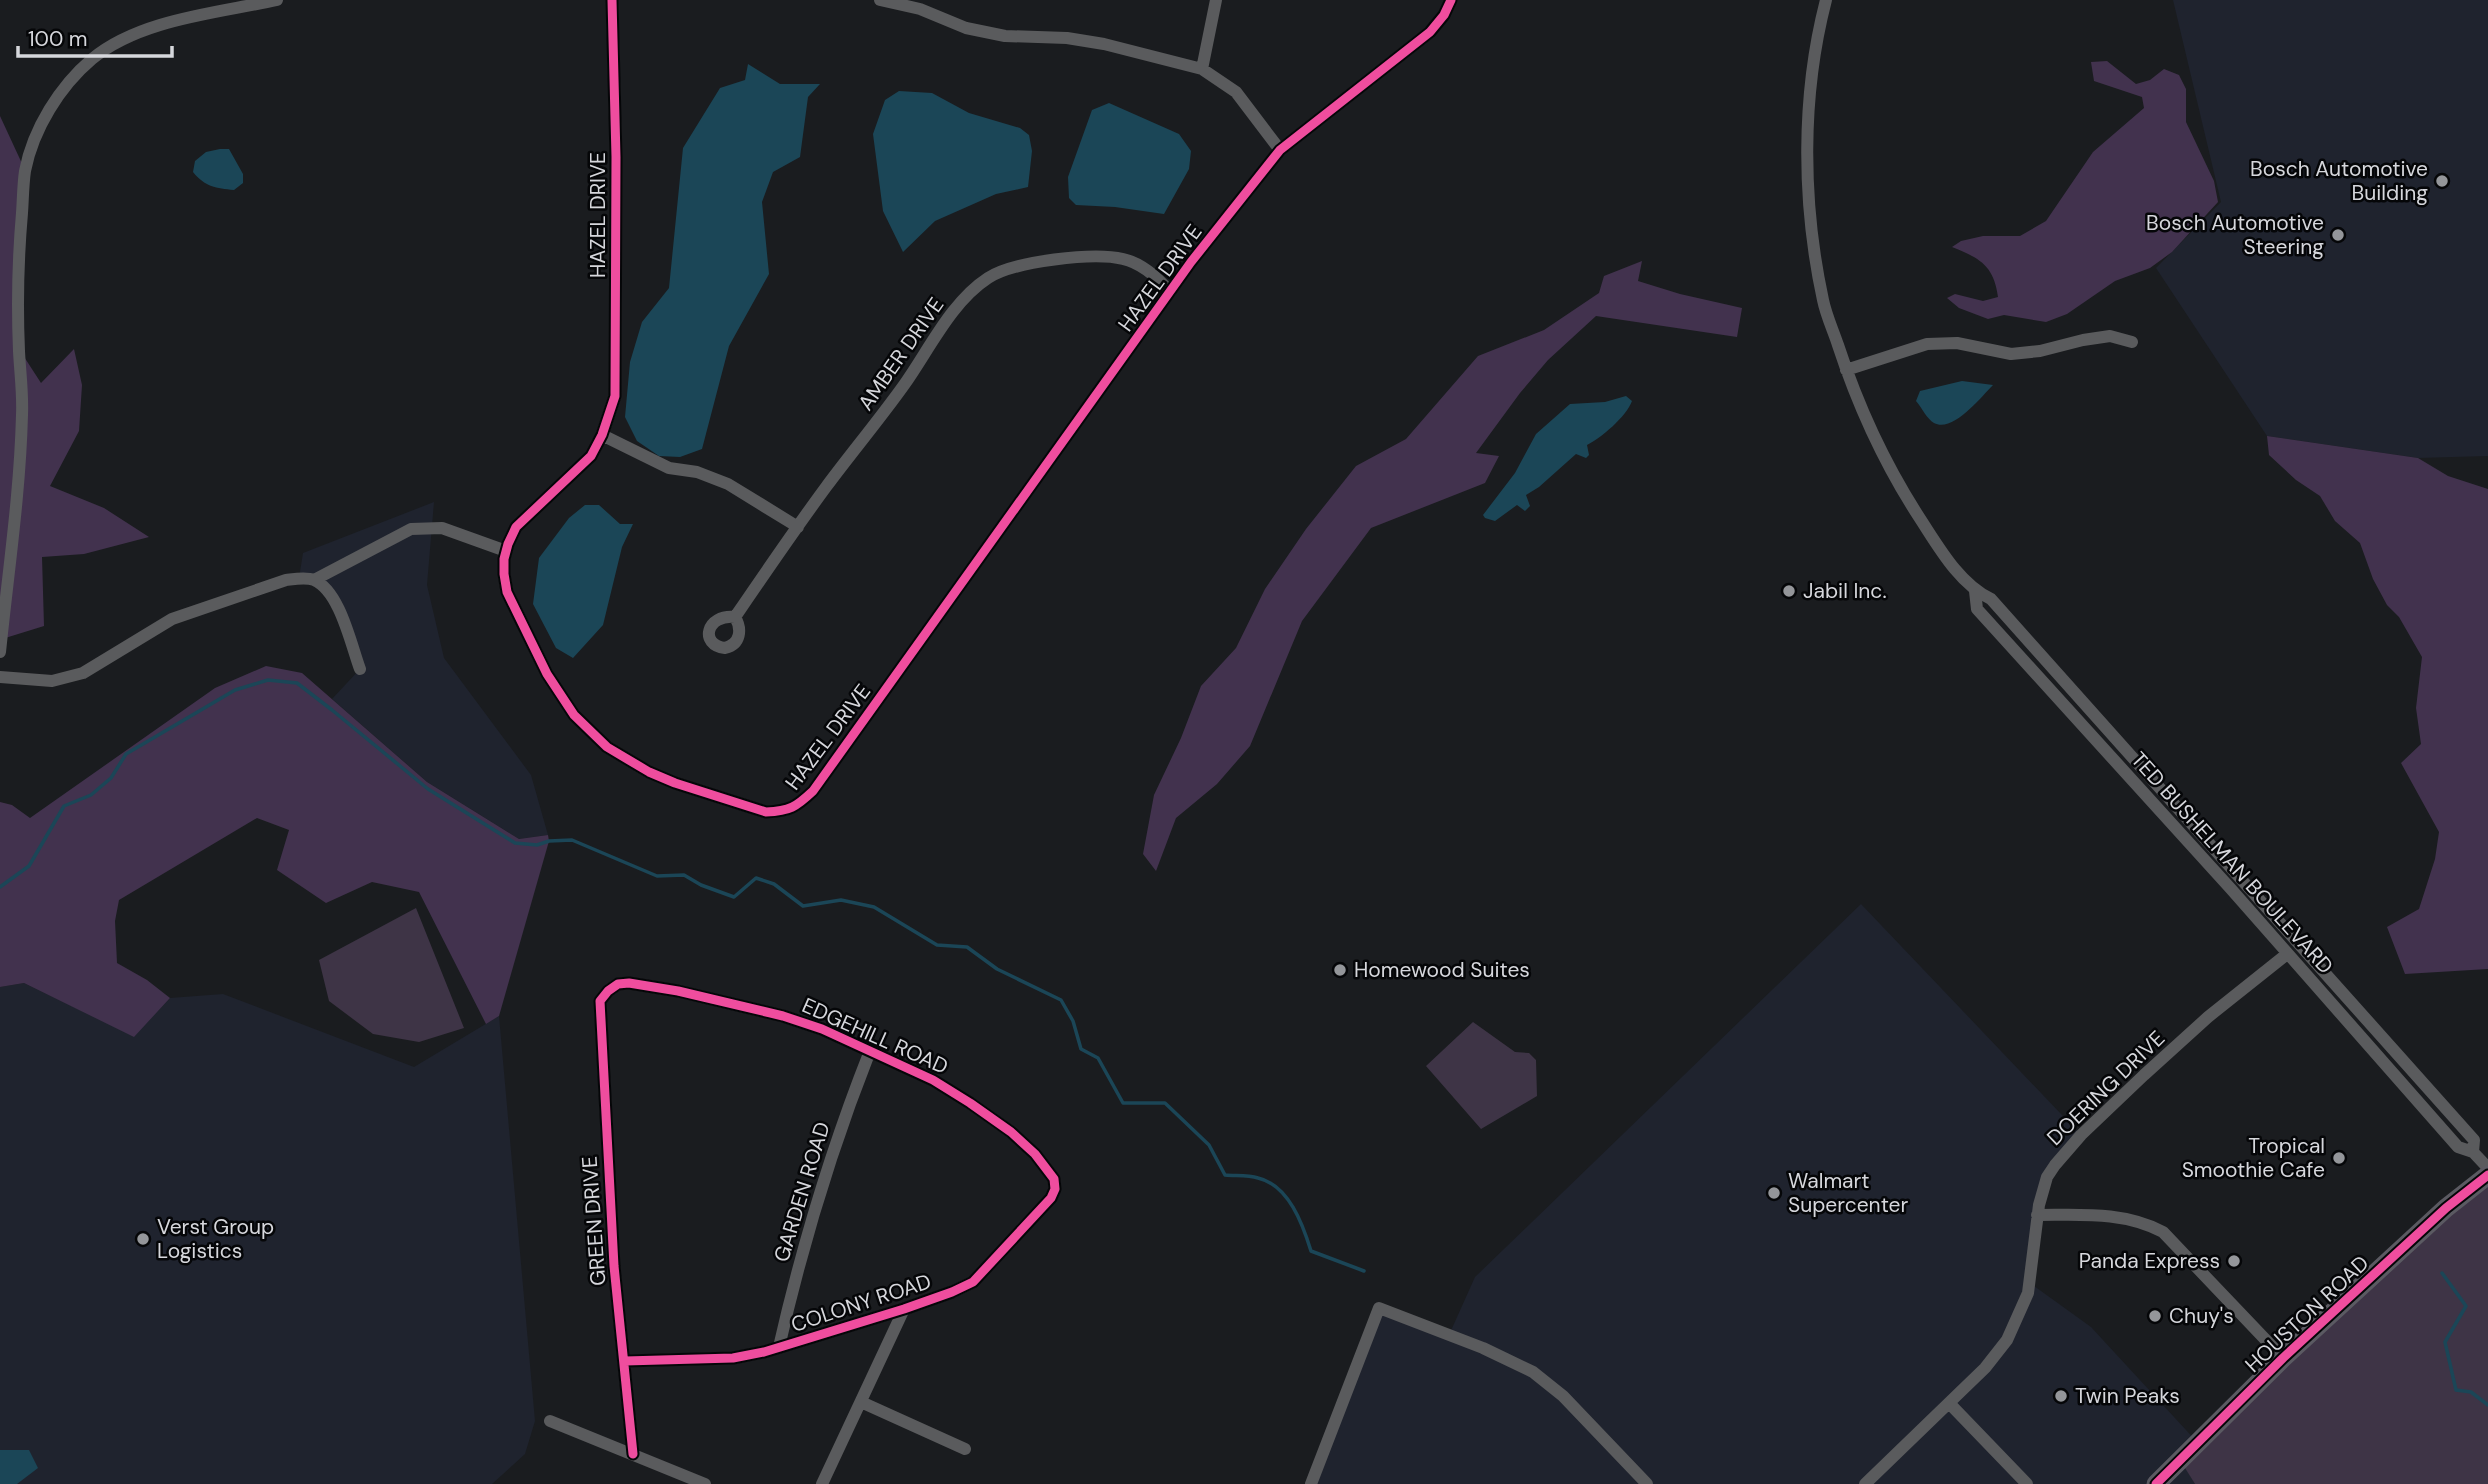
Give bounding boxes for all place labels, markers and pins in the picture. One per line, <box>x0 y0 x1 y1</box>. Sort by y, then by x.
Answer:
place label: Bosch Automotive Building <box>2250 155 2428 207</box>
marker: Bosch Automotive Building <box>2434 173 2450 189</box>
place label: Bosch Automotive Steering <box>2146 209 2324 261</box>
marker: Bosch Automotive Steering <box>2330 227 2346 243</box>
place label: Jabil Inc. <box>1803 577 1887 605</box>
marker: Jabil Inc. <box>1781 583 1797 599</box>
place label: Homewood Suites <box>1354 956 1530 984</box>
marker: Homewood Suites <box>1332 962 1348 978</box>
place label: Tropical Smoothie Cafe <box>2182 1132 2325 1184</box>
marker: Tropical Smoothie Cafe <box>2331 1150 2347 1166</box>
place label: Walmart Supercenter <box>1788 1167 1909 1219</box>
marker: Walmart Supercenter <box>1766 1185 1782 1201</box>
place label: Verst Group Logistics <box>157 1213 274 1265</box>
marker: Verst Group Logistics <box>135 1231 151 1247</box>
place label: Panda Express <box>2079 1247 2220 1275</box>
marker: Panda Express <box>2226 1253 2242 1269</box>
place label: Chuy's <box>2169 1302 2234 1330</box>
marker: Chuy's <box>2147 1308 2163 1324</box>
place label: Twin Peaks <box>2075 1382 2180 1410</box>
marker: Twin Peaks <box>2053 1388 2069 1404</box>

